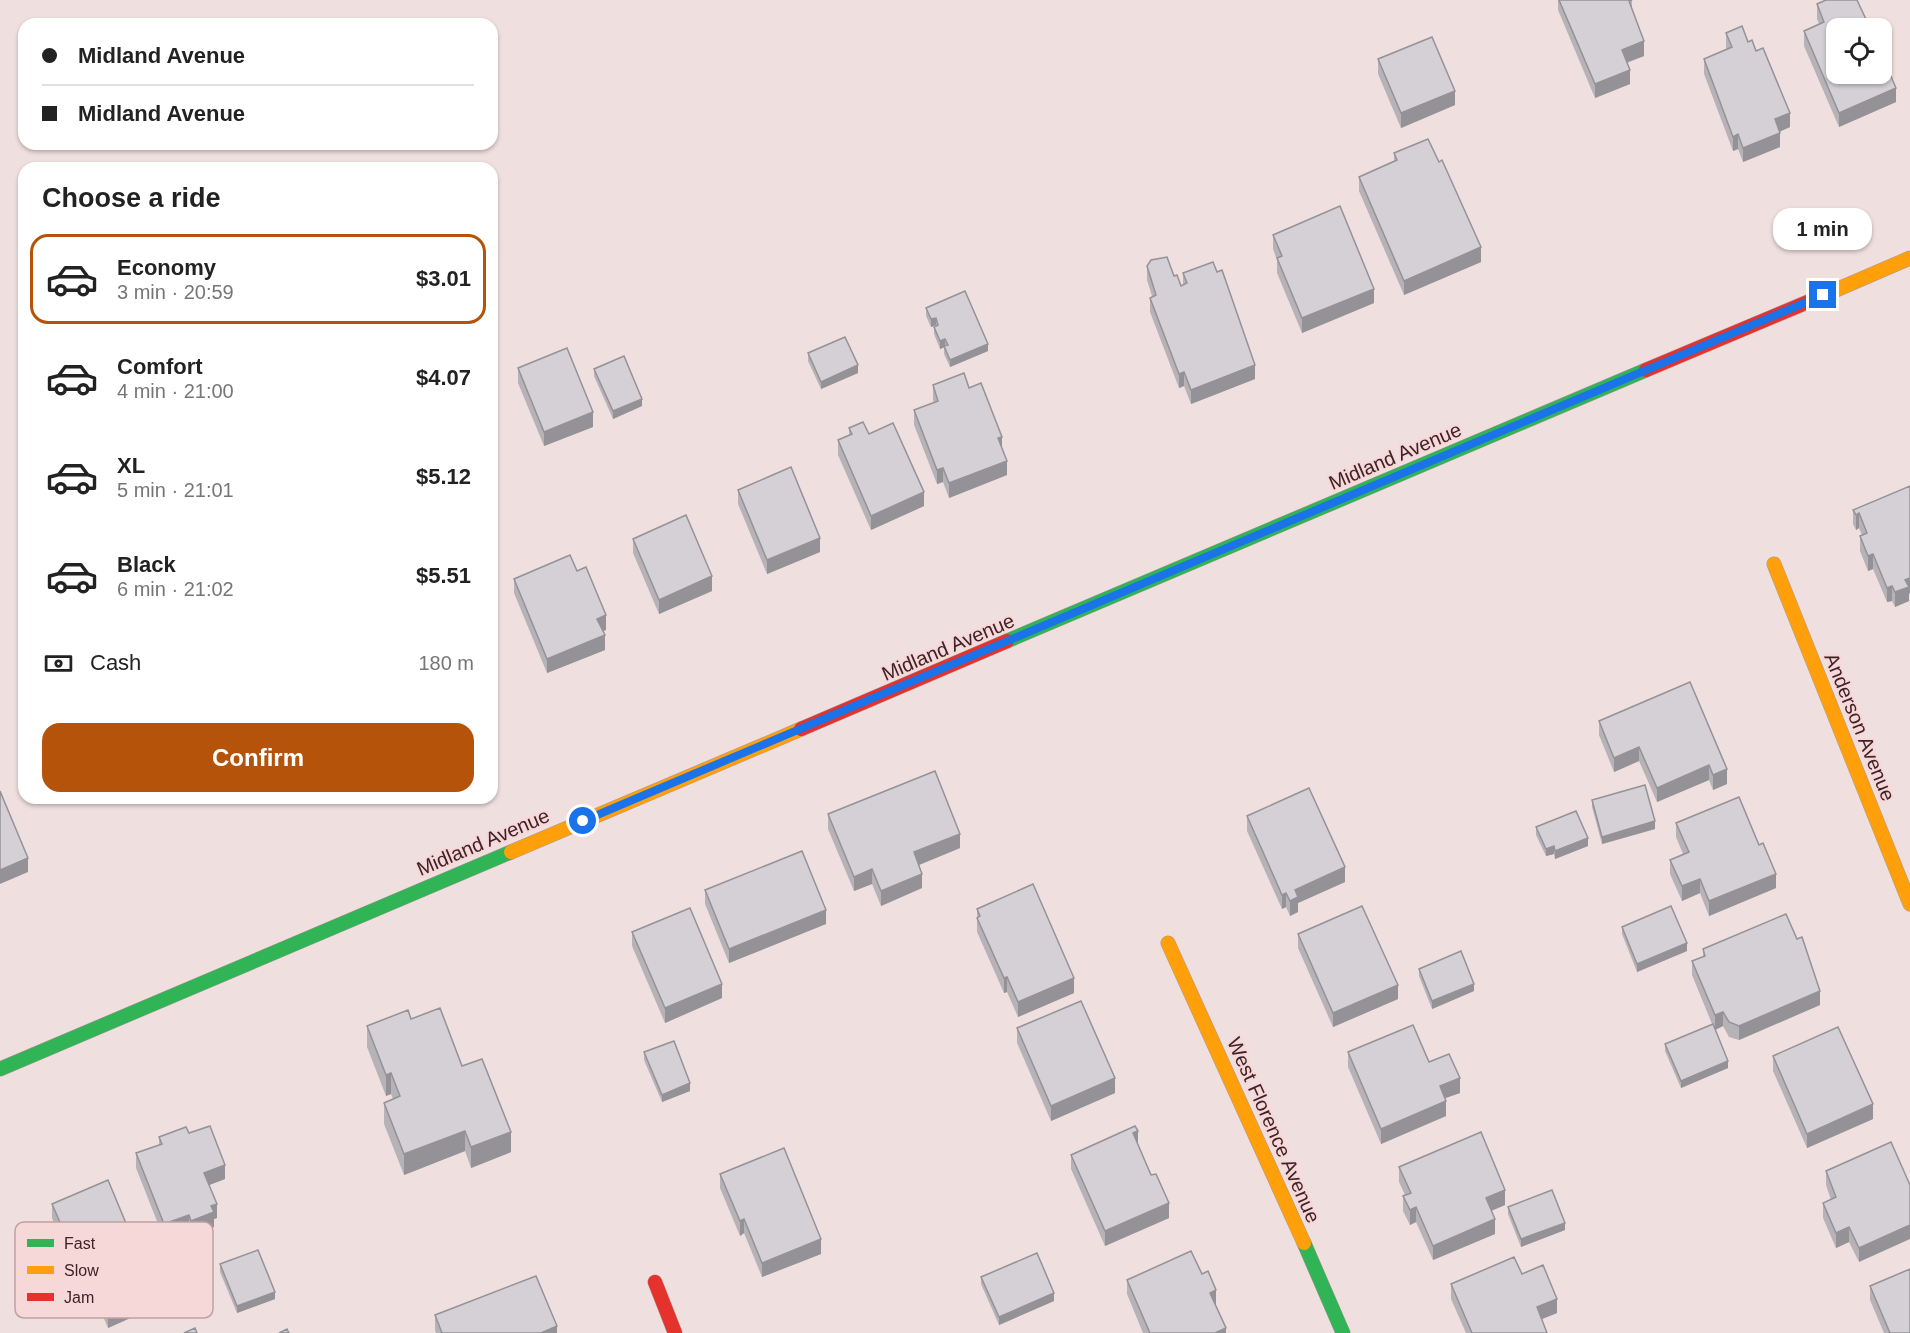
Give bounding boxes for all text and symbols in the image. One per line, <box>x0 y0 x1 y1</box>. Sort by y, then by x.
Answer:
map controls <box>1826 18 1892 84</box>
button: locate <box>1826 18 1892 84</box>
text: Midland Avenue <box>78 43 245 68</box>
text: Midland Avenue <box>78 101 245 126</box>
text: Choose a ride <box>42 183 221 213</box>
callout: 1 min <box>1774 208 1872 250</box>
text: 1 min <box>1796 218 1849 240</box>
icon: car <box>45 252 99 306</box>
text: Economy <box>117 255 216 280</box>
text: $3.01 <box>416 266 471 291</box>
text: 3 min · 20:59 <box>117 281 234 303</box>
route end <box>1809 281 1836 308</box>
icon: car <box>45 351 99 405</box>
text: Comfort <box>117 354 203 379</box>
text: $4.07 <box>416 365 471 390</box>
text: 4 min · 21:00 <box>117 380 234 402</box>
street label: Midland Avenue <box>1325 418 1465 494</box>
icon: car <box>45 450 99 504</box>
text: XL <box>117 453 145 478</box>
text: $5.12 <box>416 464 471 489</box>
text: 5 min · 21:01 <box>117 479 234 501</box>
icon: car <box>45 549 99 603</box>
text: Black <box>117 552 176 577</box>
text: $5.51 <box>416 563 471 588</box>
text: 6 min · 21:02 <box>117 578 234 600</box>
street label: Midland Avenue <box>878 609 1018 685</box>
icon: cash <box>42 647 75 680</box>
text: Cash <box>90 650 141 675</box>
street label: Anderson Avenue <box>1820 650 1900 804</box>
text: 180 m <box>418 652 474 674</box>
button: Confirm <box>42 723 474 792</box>
street label: Midland Avenue <box>413 804 553 880</box>
route start <box>569 807 596 834</box>
street label: West Florence Avenue <box>1223 1034 1325 1226</box>
legend <box>15 1222 213 1318</box>
text: Fast <box>64 1235 96 1252</box>
text: Slow <box>64 1262 99 1279</box>
text: Jam <box>64 1289 94 1306</box>

